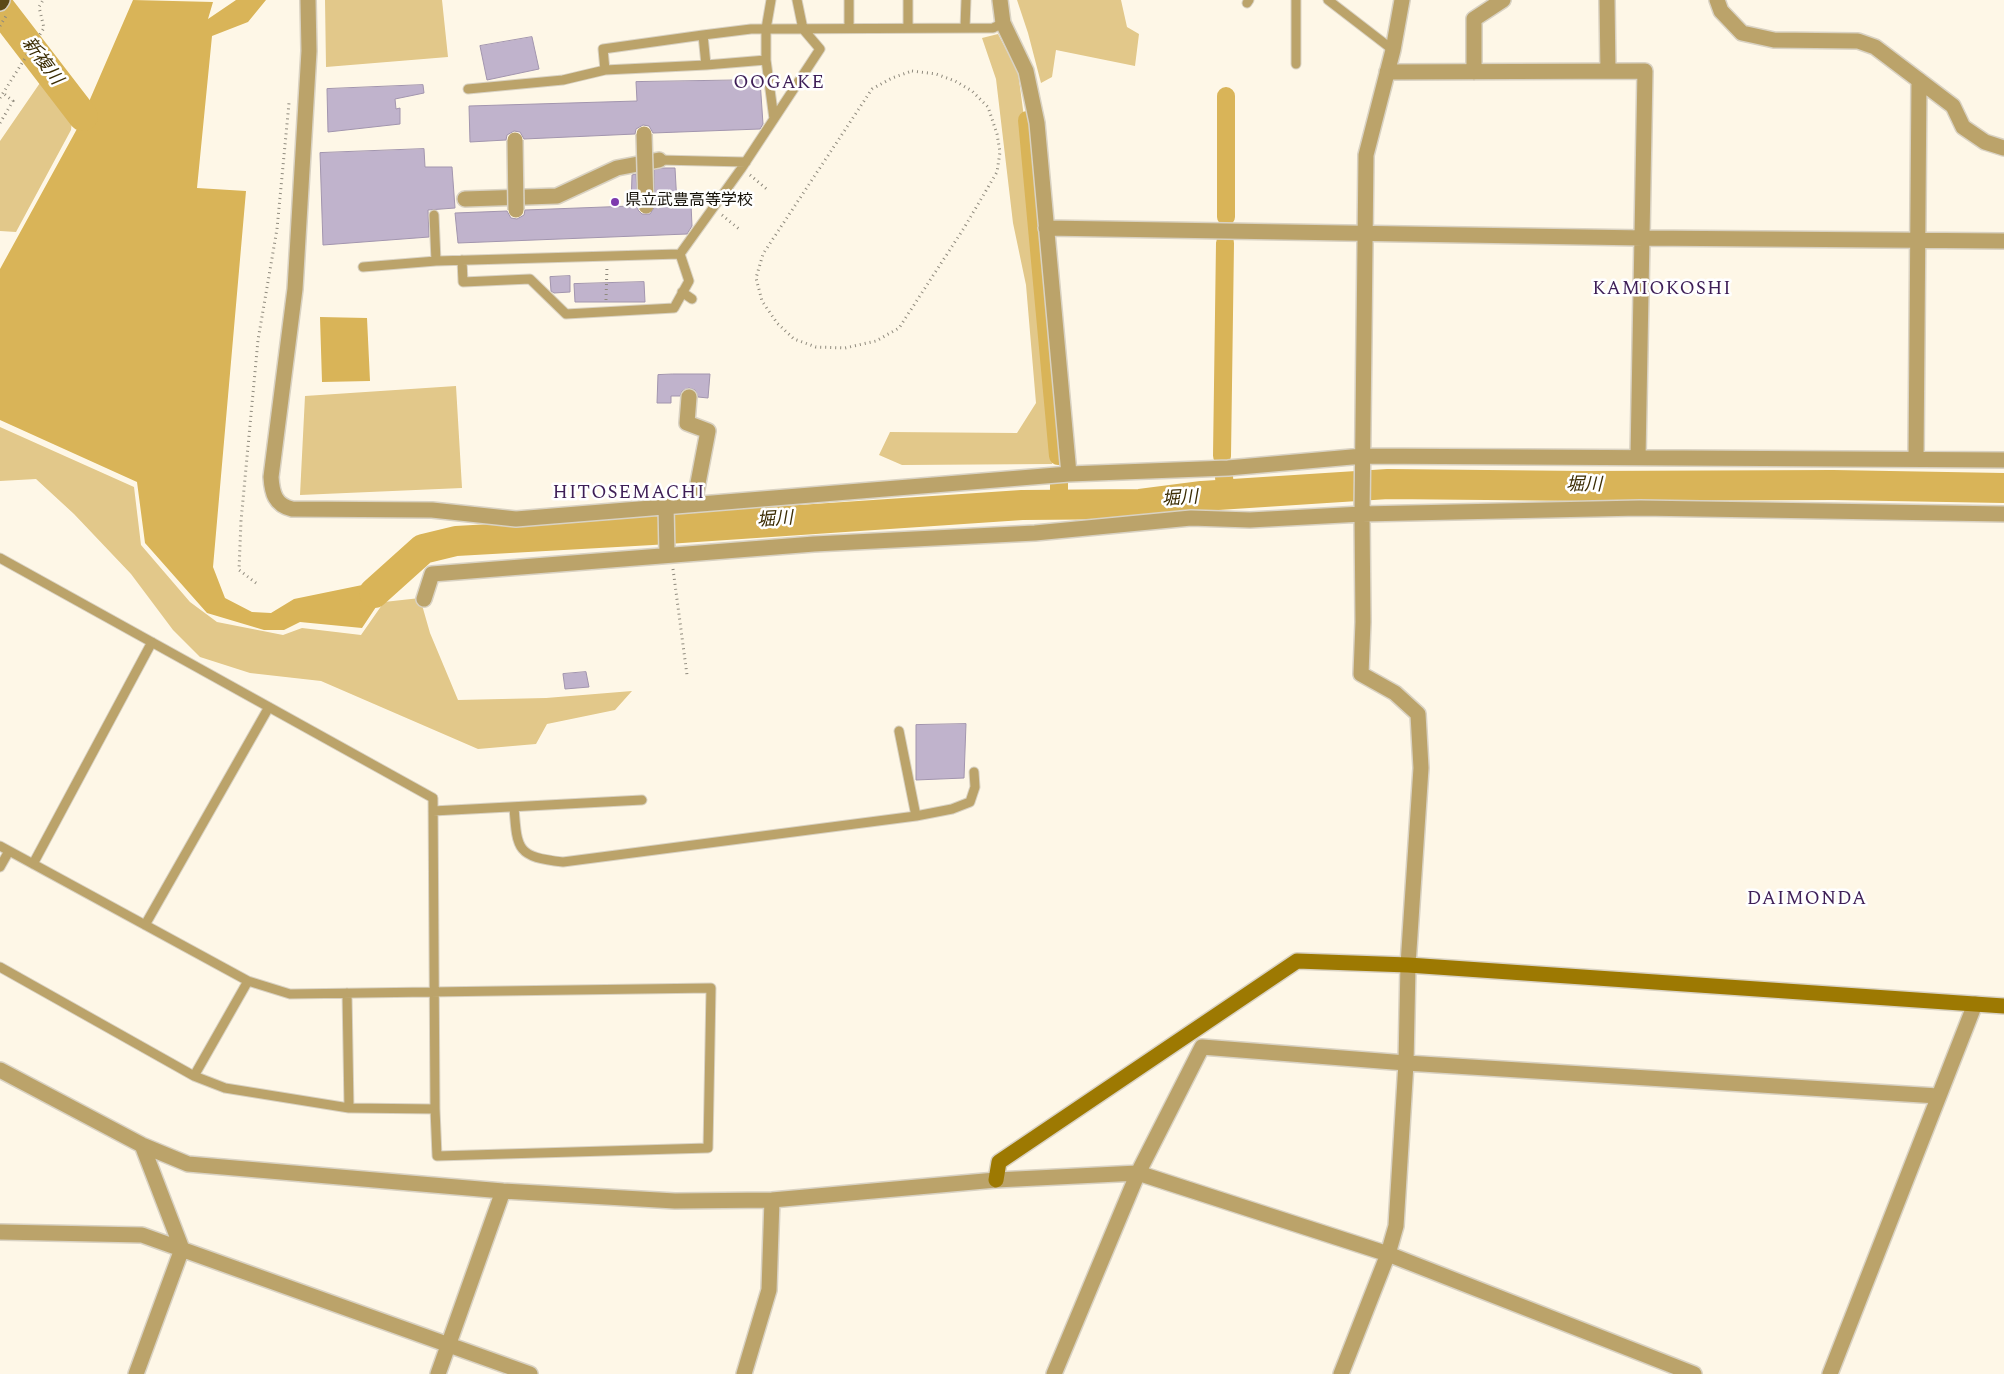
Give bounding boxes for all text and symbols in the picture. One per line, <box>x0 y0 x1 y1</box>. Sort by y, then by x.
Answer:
water label: 新複川 <box>16 34 66 90</box>
district label: OOGAKE <box>732 73 826 95</box>
place label: 県立武豊高等学校 <box>625 192 753 212</box>
marker: 県立武豊高等学校 <box>609 196 621 208</box>
district label: KAMIOKOSHI <box>1591 279 1733 301</box>
water label: 堀川 <box>1566 475 1602 497</box>
district label: HITOSEMACHI <box>551 483 707 505</box>
water label: 堀川 <box>1161 488 1199 512</box>
water label: 堀川 <box>756 509 794 533</box>
district label: DAIMONDA <box>1746 889 1868 911</box>

